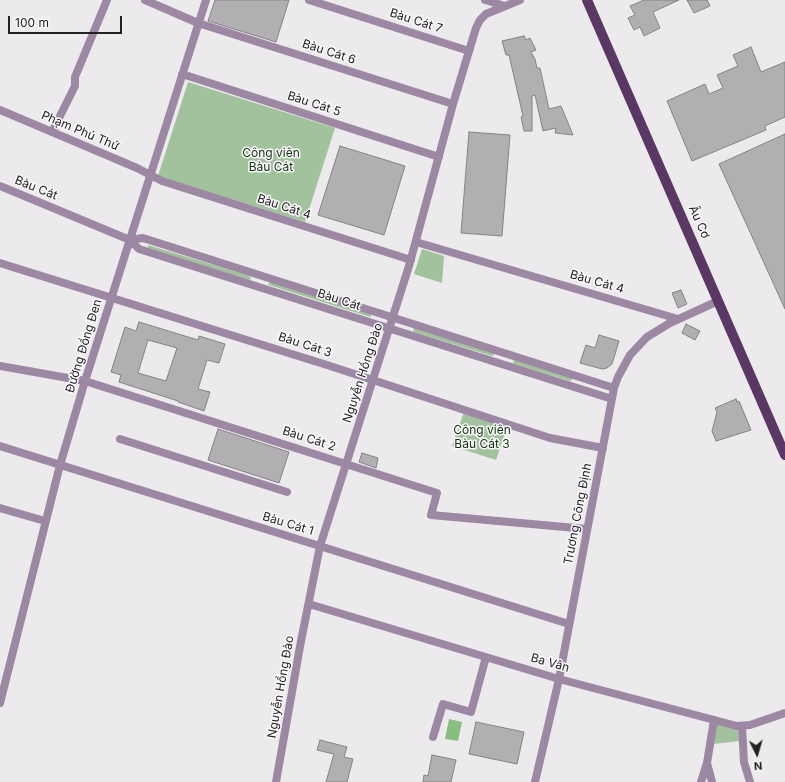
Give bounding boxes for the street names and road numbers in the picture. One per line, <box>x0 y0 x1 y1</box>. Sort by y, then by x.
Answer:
street label: Bàu Cát 7 <box>388 6 444 36</box>
street label: Bàu Cát 6 <box>300 37 358 67</box>
street label: Bàu Cát 5 <box>286 89 342 119</box>
street label: Phạm Phú Thứ <box>39 108 121 154</box>
street label: Bàu Cát <box>13 173 59 203</box>
street label: Bàu Cát 4 <box>255 192 313 222</box>
street label: Âu Cơ <box>685 203 713 241</box>
street label: Bàu Cát 4 <box>568 267 626 297</box>
street label: Bàu Cát <box>316 286 362 314</box>
street label: Đường Đồng Đen <box>63 297 105 395</box>
street label: Nguyễn Hồng Đào <box>340 321 386 425</box>
street label: Bàu Cát 3 <box>276 330 334 360</box>
street label: Bàu Cát 2 <box>281 424 337 454</box>
street label: Trương Công Định <box>561 462 595 566</box>
street label: Bàu Cát 1 <box>261 509 315 539</box>
street label: Nguyễn Hồng Đào <box>265 635 297 739</box>
street label: Ba Vân <box>529 651 571 675</box>

